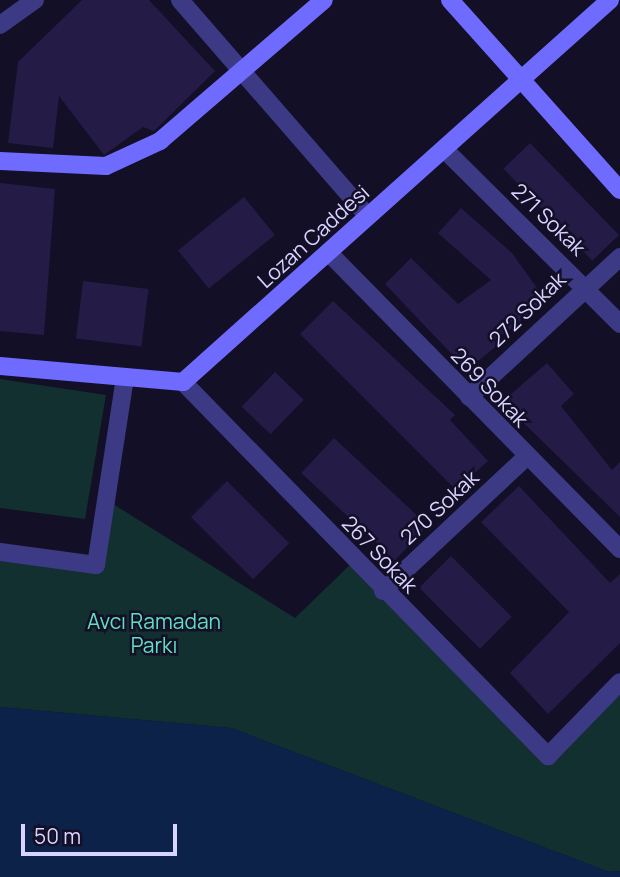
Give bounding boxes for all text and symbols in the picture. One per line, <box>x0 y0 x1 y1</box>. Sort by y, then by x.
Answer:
street label: 271 Sokak <box>507 178 591 260</box>
street label: Lozan Caddesi <box>252 179 374 293</box>
street label: 272 Sokak <box>484 266 570 352</box>
street label: 269 Sokak <box>446 342 534 432</box>
street label: 270 Sokak <box>395 465 483 549</box>
street label: 267 Sokak <box>337 510 423 598</box>
park label: Avcı Ramadan Parkı <box>87 608 221 658</box>
scale bar <box>24 810 180 854</box>
text: 50 m <box>34 822 81 850</box>

